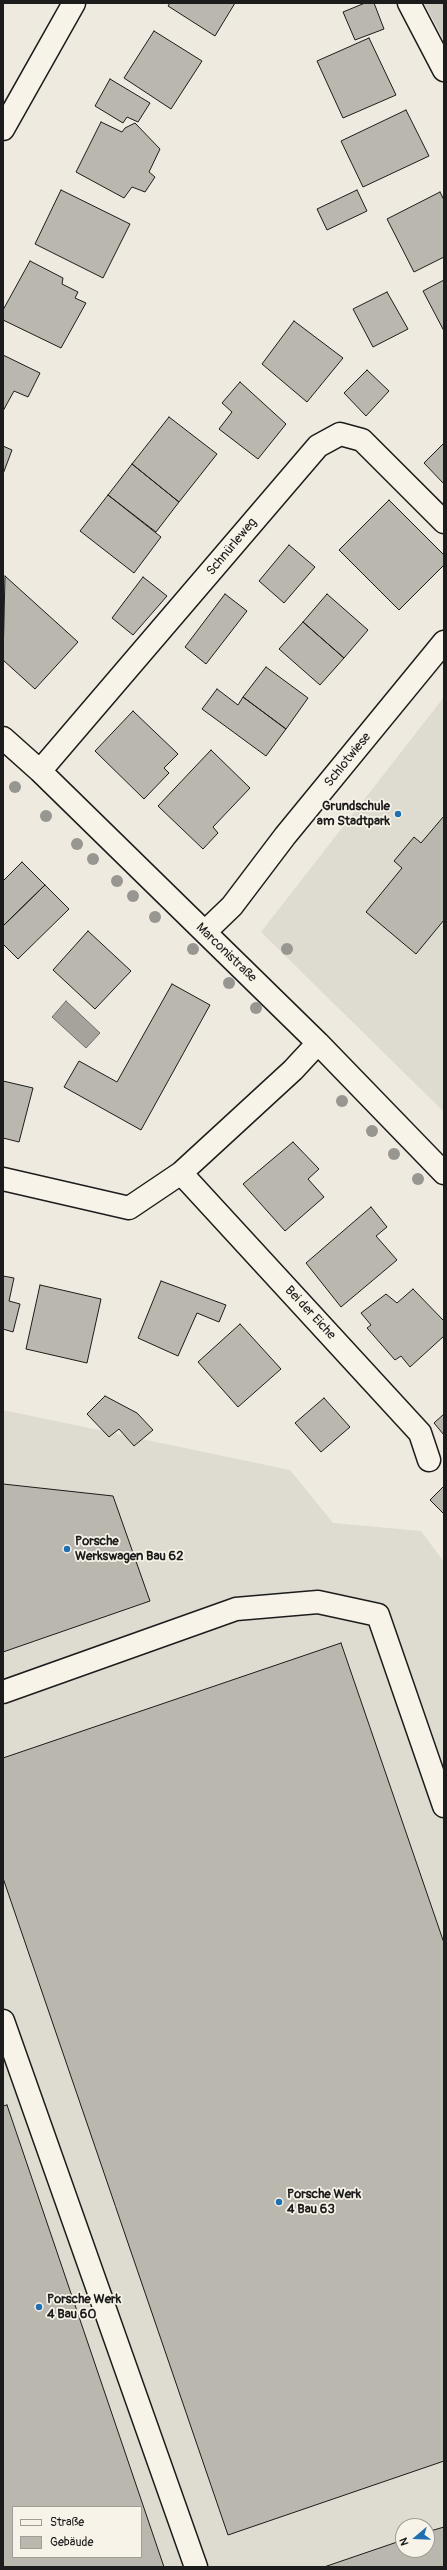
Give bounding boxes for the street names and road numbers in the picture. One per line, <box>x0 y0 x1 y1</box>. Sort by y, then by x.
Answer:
street label: Schnürleweg <box>203 515 261 579</box>
street label: Schlotwiese <box>321 730 375 790</box>
street label: Marconistraße <box>192 920 260 986</box>
street label: Bei der Eiche <box>281 1283 339 1343</box>

